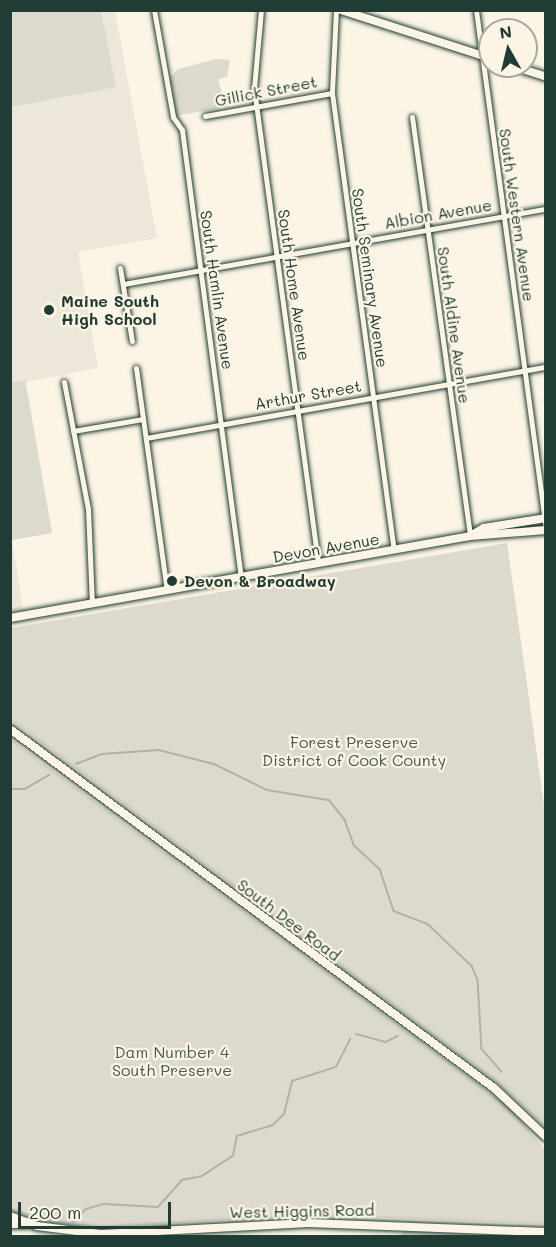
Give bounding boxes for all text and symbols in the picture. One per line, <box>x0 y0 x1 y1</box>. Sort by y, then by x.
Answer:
north arrow <box>478 18 538 78</box>
text: N <box>498 20 513 43</box>
street label: Gillick Street <box>213 72 319 110</box>
street label: South Western Avenue <box>495 127 539 303</box>
street label: South Seminary Avenue <box>348 187 392 369</box>
street label: Albion Avenue <box>383 195 493 233</box>
street label: South Home Avenue <box>274 208 314 362</box>
street label: South Hamlin Avenue <box>196 209 238 371</box>
street label: South Aldine Avenue <box>434 246 474 404</box>
place label: Maine South High School <box>61 291 159 329</box>
marker: Maine South High School <box>42 303 56 317</box>
street label: Arthur Street <box>253 376 363 414</box>
street label: Devon Avenue <box>271 529 381 567</box>
place label: Devon & Broadway <box>184 571 336 591</box>
marker: Devon & Broadway <box>165 574 179 588</box>
park label: Forest Preserve District of Cook County <box>262 732 446 770</box>
street label: South Dee Road <box>234 875 344 965</box>
park label: Dam Number 4 South Preserve <box>112 1042 232 1080</box>
scale bar <box>21 1190 174 1228</box>
text: 200 m <box>29 1200 81 1224</box>
street label: West Higgins Road <box>229 1200 375 1222</box>

